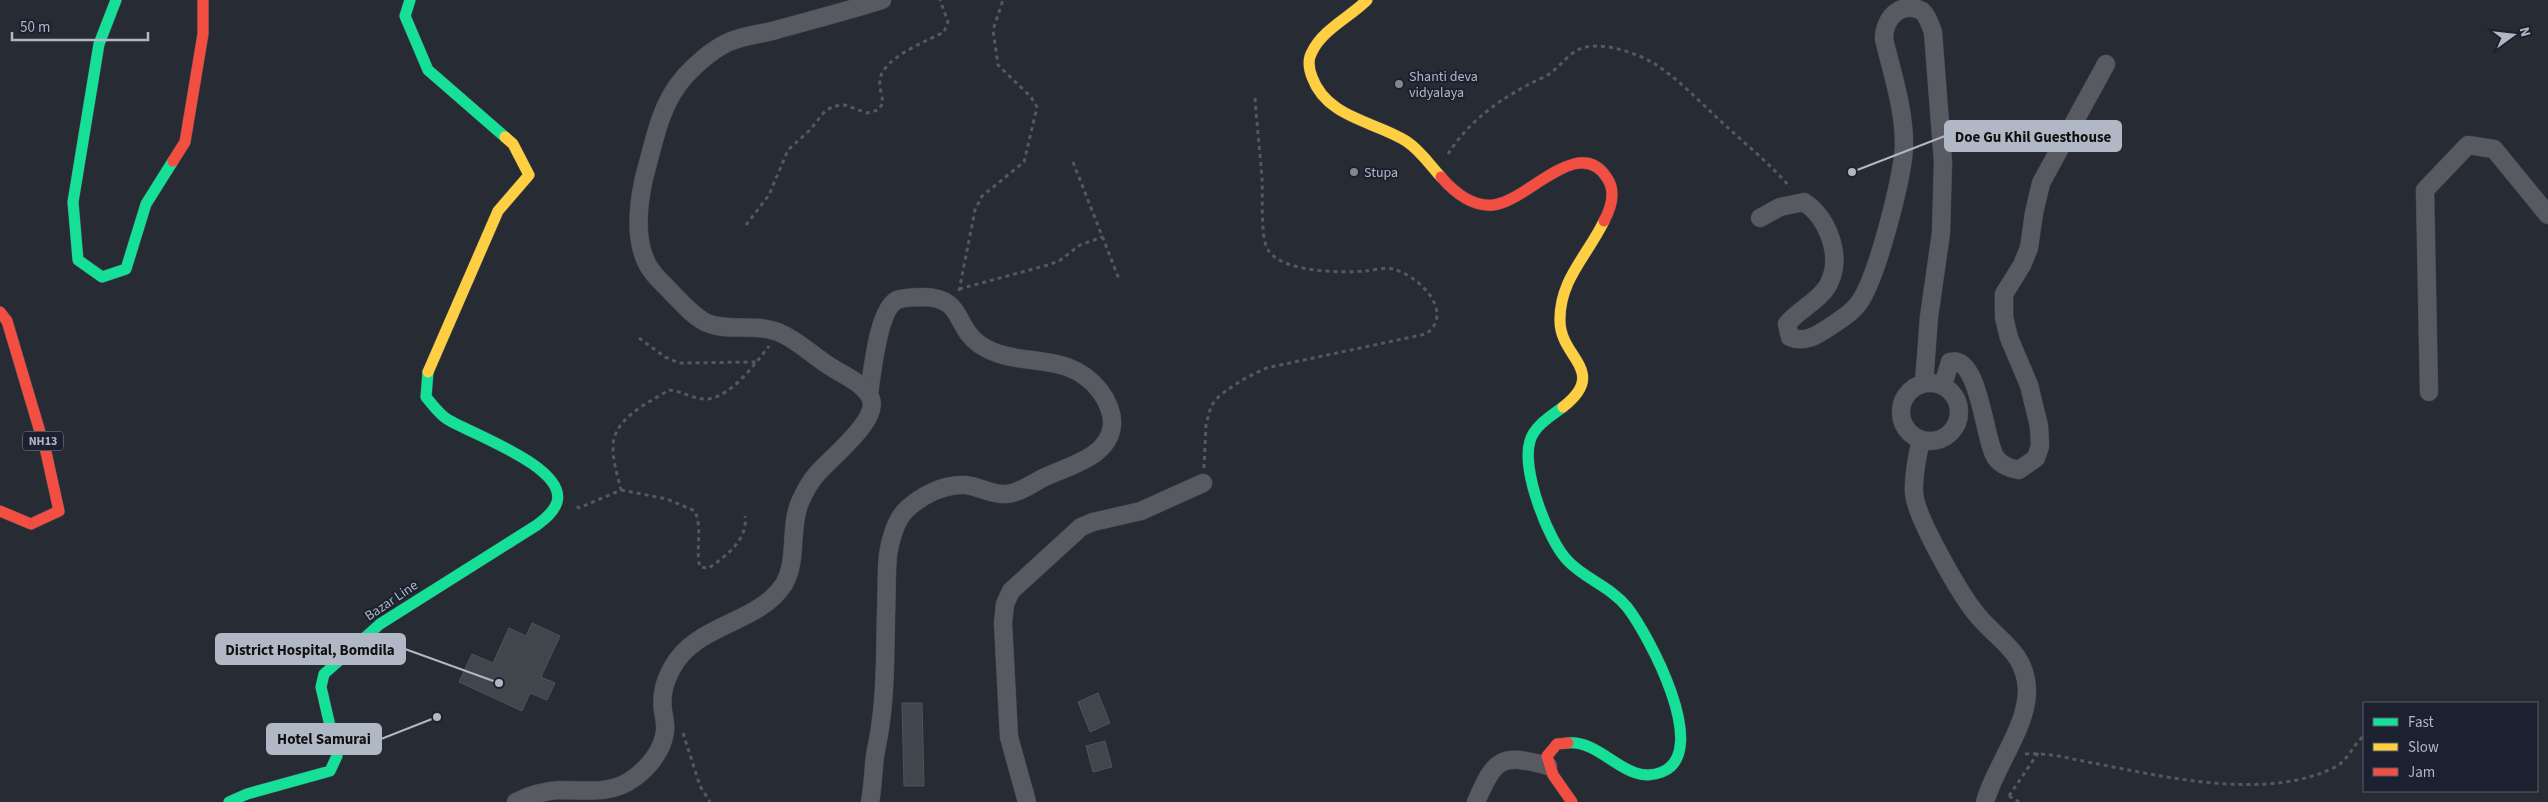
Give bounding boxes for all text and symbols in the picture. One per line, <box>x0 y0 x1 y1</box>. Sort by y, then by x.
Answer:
scale bar <box>12 10 149 42</box>
north arrow <box>2488 10 2538 60</box>
text: 50 m <box>20 17 50 38</box>
text: N <box>2514 25 2535 39</box>
place label: Shanti deva vidyalaya <box>1409 67 1478 103</box>
marker: Shanti deva vidyalaya <box>1393 78 1405 90</box>
callout: Doe Gu Khil Guesthouse <box>1945 121 2121 151</box>
text: Doe Gu Khil Guesthouse <box>1955 127 2112 148</box>
place label: Stupa <box>1364 163 1398 183</box>
marker: Stupa <box>1348 166 1360 178</box>
road number: NH13 <box>23 432 63 451</box>
street label: Bazar Line <box>361 576 422 626</box>
callout: District Hospital, Bomdila <box>216 634 405 664</box>
text: District Hospital, Bomdila <box>225 640 395 661</box>
legend <box>2363 702 2538 792</box>
text: Fast <box>2408 712 2434 733</box>
callout: Hotel Samurai <box>267 724 381 754</box>
text: Hotel Samurai <box>277 729 371 750</box>
text: Slow <box>2408 737 2439 758</box>
text: Jam <box>2408 762 2435 783</box>

